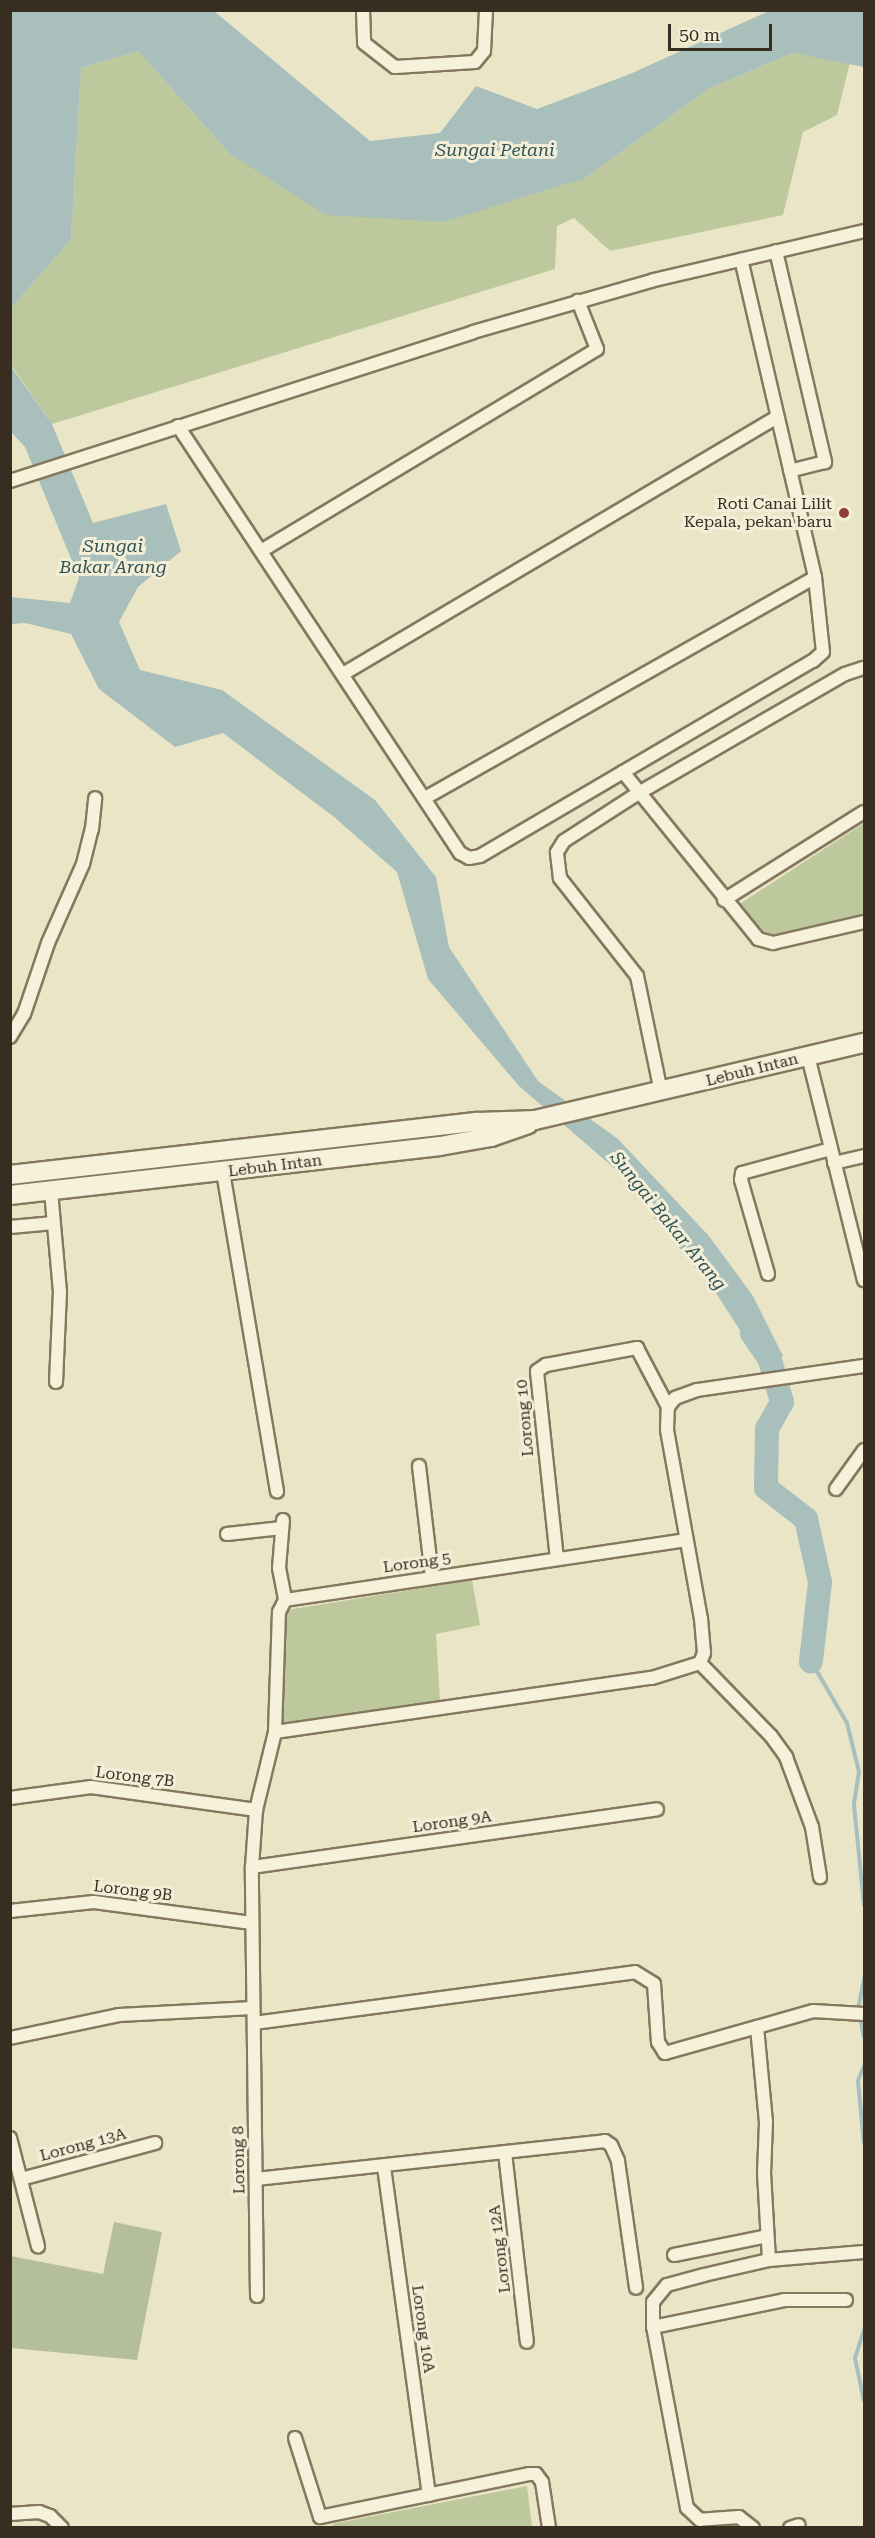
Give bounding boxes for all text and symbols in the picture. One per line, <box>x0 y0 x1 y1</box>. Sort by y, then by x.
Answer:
scale bar <box>671 12 774 50</box>
text: 50 m <box>679 24 720 45</box>
water label: Sungai Petani <box>435 139 555 161</box>
place label: Roti Canai Lilit Kepala, pekan baru <box>684 494 832 532</box>
marker: Roti Canai Lilit Kepala, pekan baru <box>837 506 851 520</box>
water label: Sungai Bakar Arang <box>59 536 167 578</box>
street label: Lebuh Intan <box>704 1049 800 1091</box>
water label: Sungai Bakar Arang <box>605 1147 731 1295</box>
street label: Lebuh Intan <box>227 1151 323 1181</box>
street label: Lorong 10 <box>512 1379 538 1457</box>
street label: Lorong 5 <box>382 1549 452 1577</box>
street label: Lorong 7B <box>95 1763 175 1791</box>
street label: Lorong 9A <box>411 1807 493 1837</box>
street label: Lorong 9B <box>93 1877 173 1905</box>
street label: Lorong 13A <box>38 2124 128 2166</box>
street label: Lorong 8 <box>229 2126 249 2194</box>
street label: Lorong 12A <box>485 2204 515 2294</box>
street label: Lorong 10A <box>407 2284 439 2374</box>

